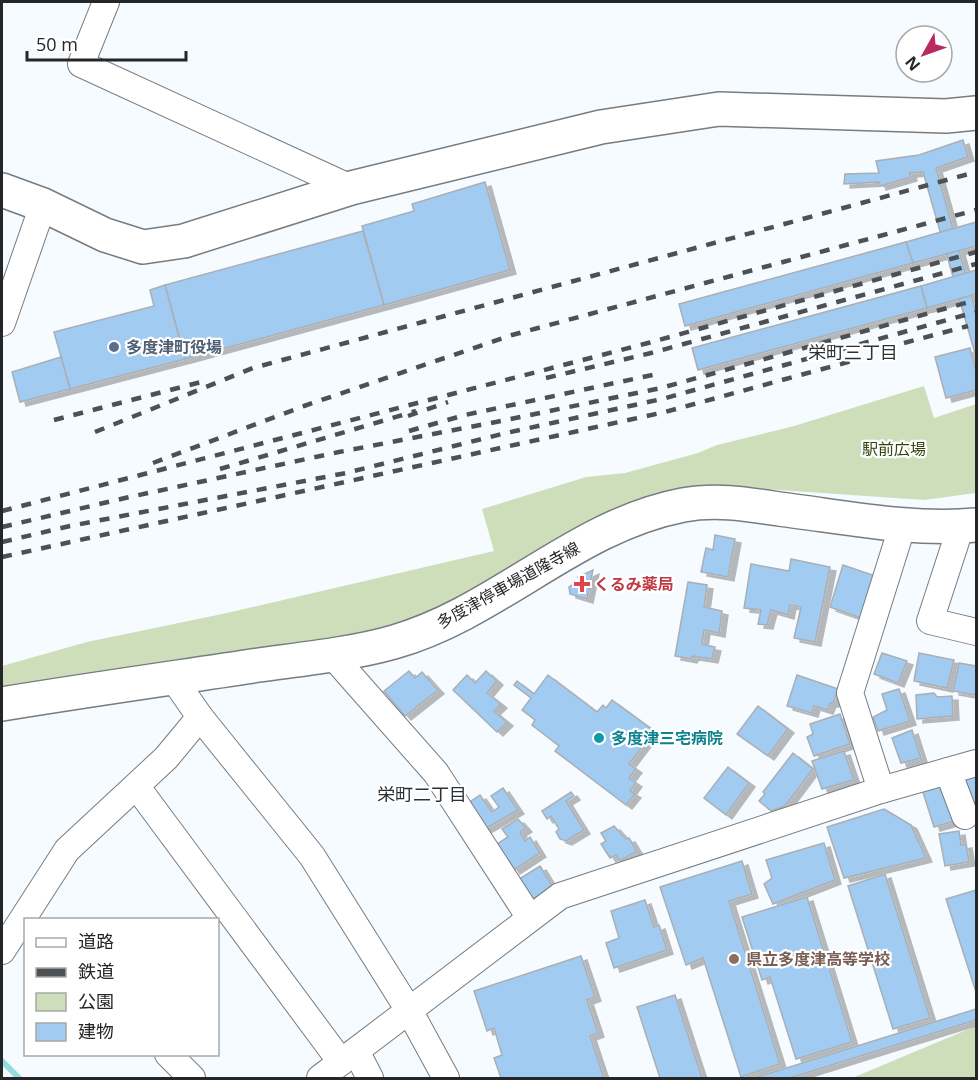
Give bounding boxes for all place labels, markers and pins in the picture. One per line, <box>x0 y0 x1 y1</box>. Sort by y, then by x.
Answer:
place label: 多度津町役場 <box>126 336 222 358</box>
marker: 多度津町役場 <box>107 340 121 354</box>
place label: くるみ薬局 <box>594 573 674 595</box>
marker: くるみ薬局 <box>575 577 589 591</box>
place label: 多度津三宅病院 <box>611 727 723 749</box>
marker: 多度津三宅病院 <box>592 731 606 745</box>
place label: 県立多度津高等学校 <box>746 948 890 970</box>
marker: 県立多度津高等学校 <box>727 952 741 966</box>

